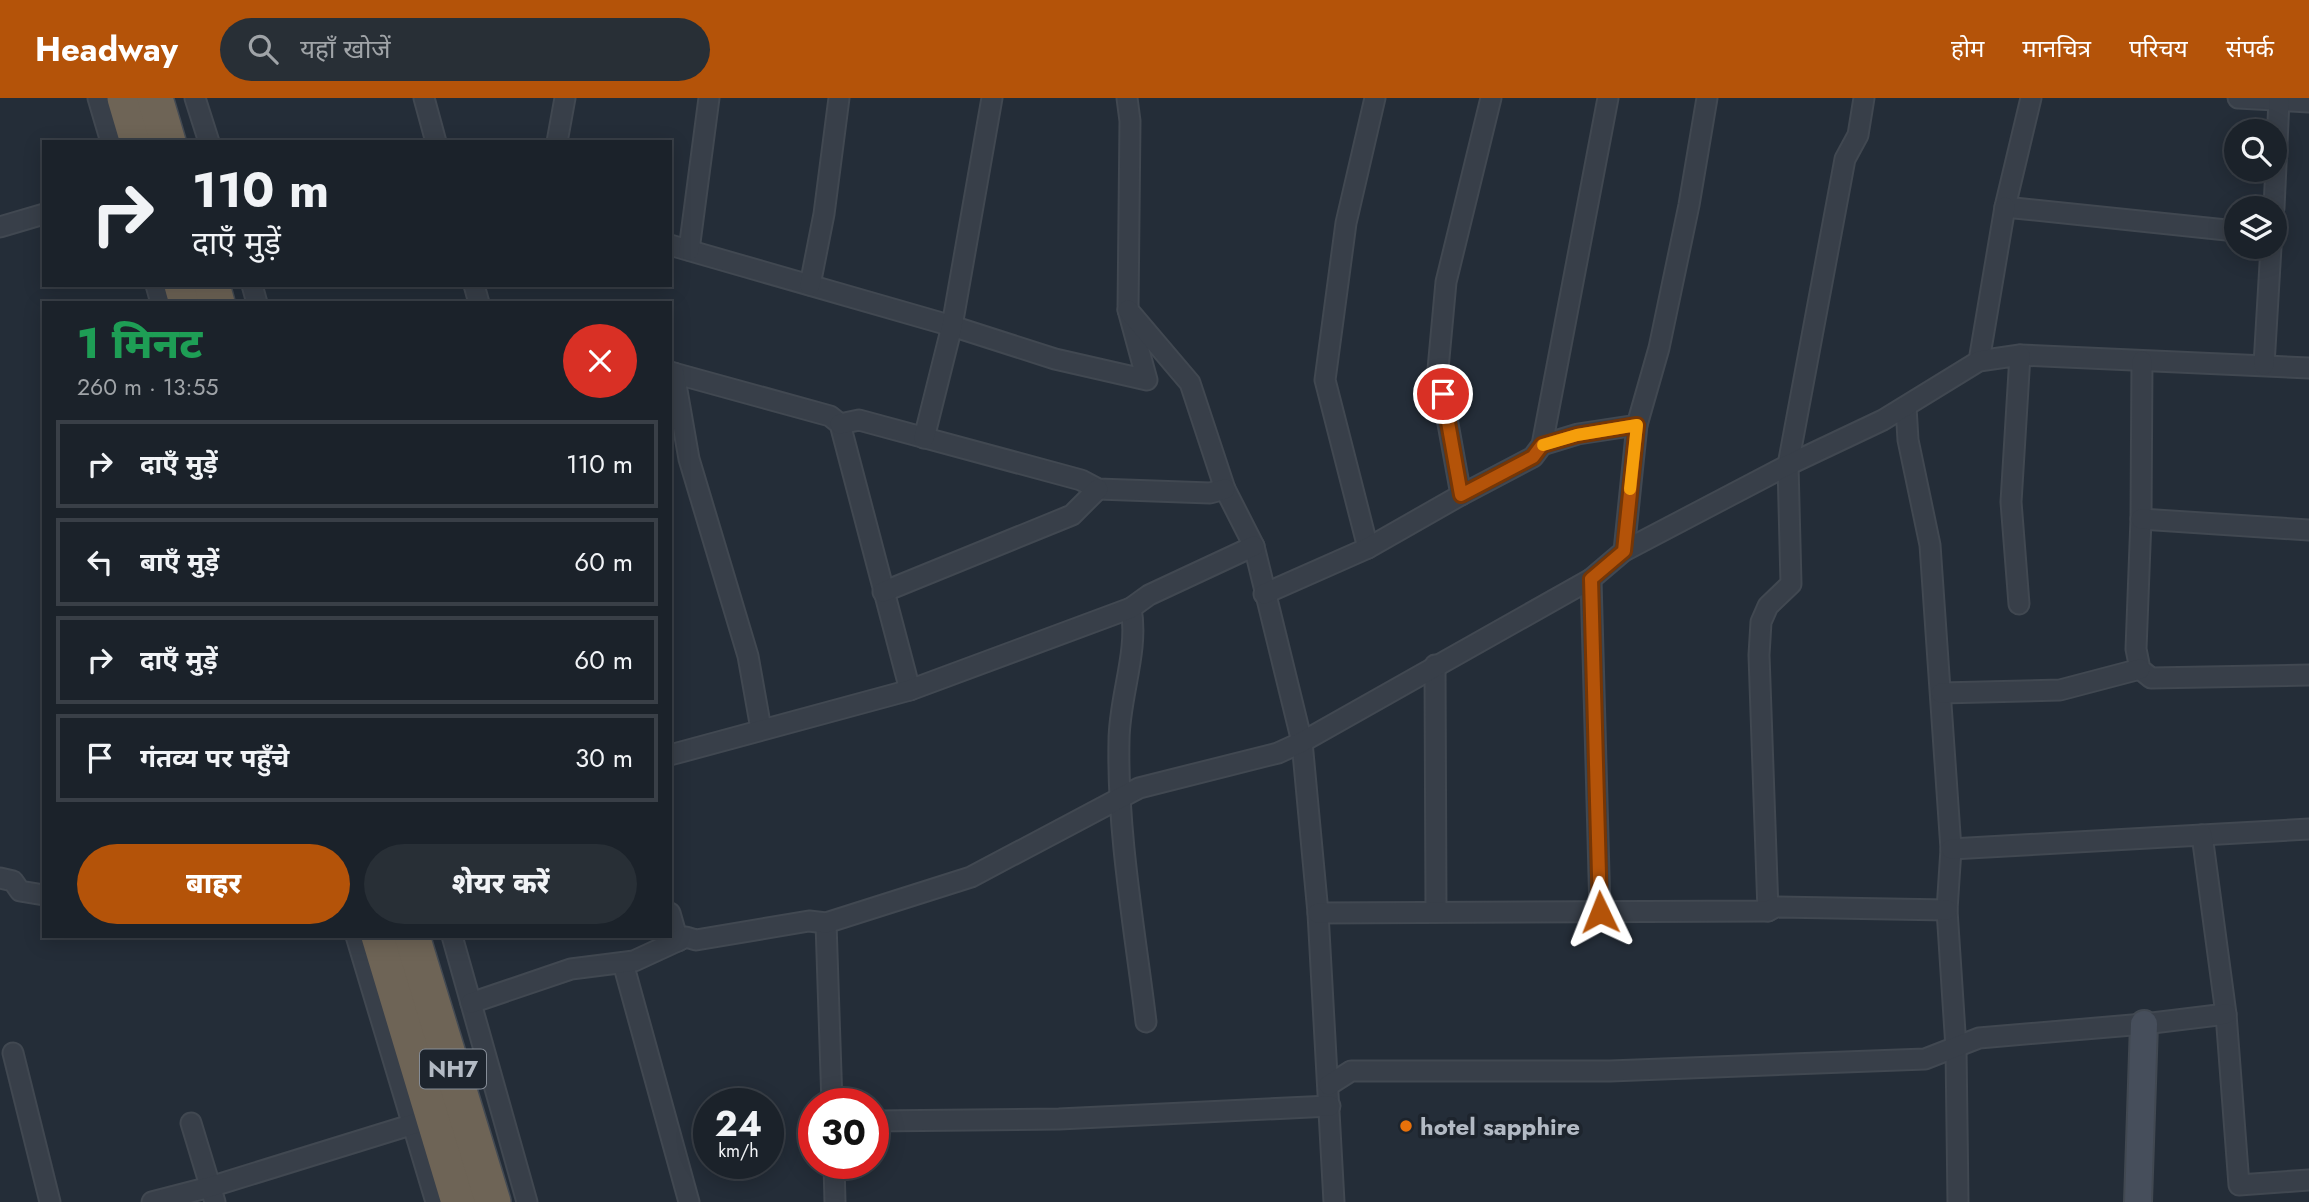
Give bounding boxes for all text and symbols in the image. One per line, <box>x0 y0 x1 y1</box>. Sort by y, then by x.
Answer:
search box <box>220 18 710 81</box>
text: Headway <box>35 26 178 73</box>
icon: search <box>244 30 282 68</box>
text: यहाँ खोजें <box>300 30 391 68</box>
text: होम <box>1951 31 1984 66</box>
text: मानचित्र <box>2022 31 2091 66</box>
text: परिचय <box>2129 31 2188 66</box>
text: संपर्क <box>2226 31 2274 66</box>
map controls <box>2224 119 2287 259</box>
button: search <box>2224 119 2287 182</box>
text: 110 m <box>192 155 329 225</box>
icon: right <box>77 168 168 259</box>
button: layers <box>2224 196 2287 259</box>
text: दाएँ मुड़ें <box>192 220 281 266</box>
text: 1 मिनट <box>77 313 202 374</box>
button: close <box>563 324 637 398</box>
pin <box>1413 364 1473 424</box>
text: 260 m · 13:55 <box>77 370 218 404</box>
icon: arrive <box>1424 375 1462 413</box>
icon: right <box>81 445 119 483</box>
text: दाएँ मुड़ें <box>140 445 218 483</box>
text: 110 m <box>566 445 633 483</box>
icon: left <box>81 543 119 581</box>
text: बाएँ मुड़ें <box>140 543 219 581</box>
text: 60 m <box>574 543 633 581</box>
icon: right <box>81 641 119 679</box>
text: दाएँ मुड़ें <box>140 641 218 679</box>
text: 60 m <box>574 641 633 679</box>
icon: arrive <box>81 739 119 777</box>
text: गंतव्य पर पहुँचे <box>140 739 289 777</box>
text: 30 m <box>575 739 633 777</box>
button: बाहर <box>77 844 350 924</box>
button: शेयर करें <box>364 844 637 924</box>
position arrow <box>1563 875 1637 949</box>
road number: NH7 <box>420 1050 486 1088</box>
speed limit sign: 30 <box>798 1088 889 1179</box>
text: 24 <box>715 1099 762 1149</box>
place label: hotel sapphire <box>1420 1109 1580 1144</box>
marker: hotel sapphire <box>1398 1118 1414 1134</box>
text: km/h <box>718 1138 759 1164</box>

